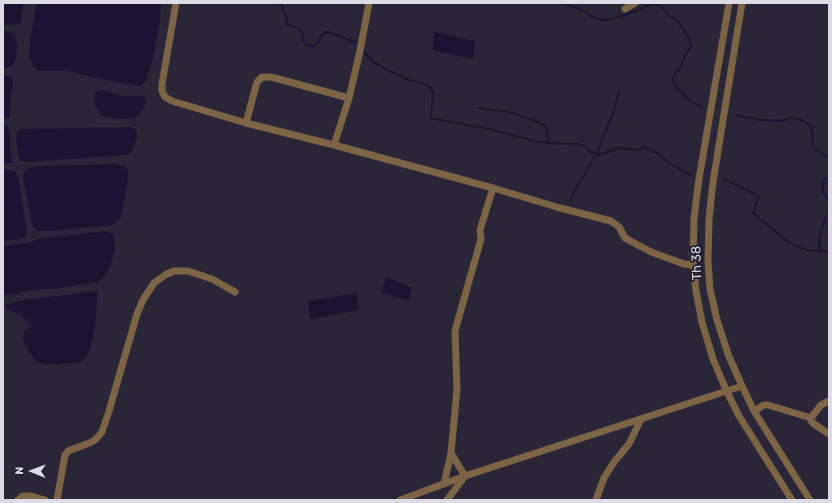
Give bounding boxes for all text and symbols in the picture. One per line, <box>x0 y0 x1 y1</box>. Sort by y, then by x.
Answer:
street label: Th 38 <box>689 246 705 280</box>
north arrow <box>12 451 52 491</box>
text: N <box>13 467 26 475</box>

